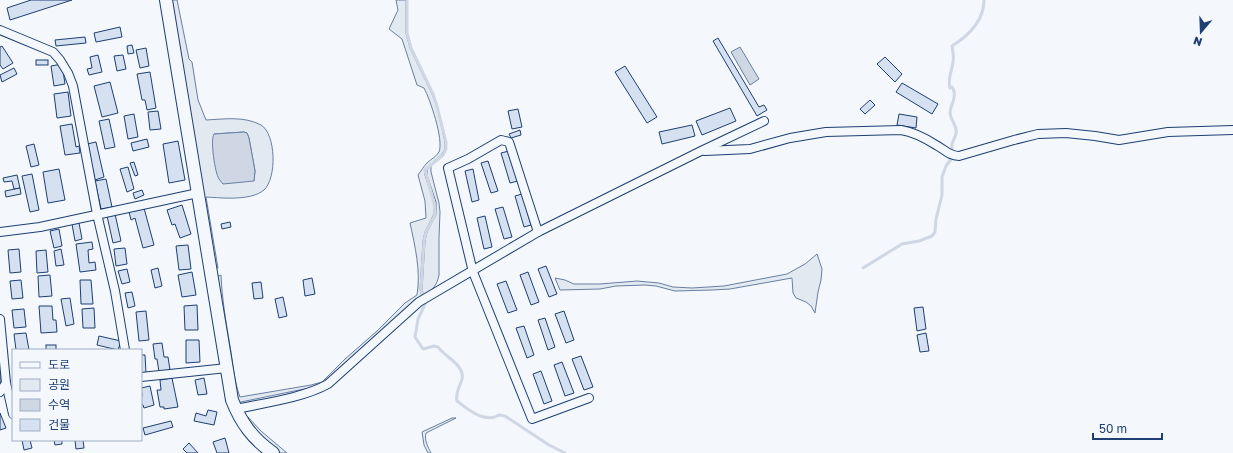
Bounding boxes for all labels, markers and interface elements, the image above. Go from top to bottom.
north arrow [1181,12,1221,52]
text: N [1192,34,1204,49]
legend [12,349,142,441]
text: 도로 [48,357,70,372]
text: 공원 [48,377,70,392]
text: 수역 [48,397,70,412]
scale bar [1093,415,1162,441]
text: 건물 [48,417,70,432]
text: 50 m [1099,421,1127,436]

